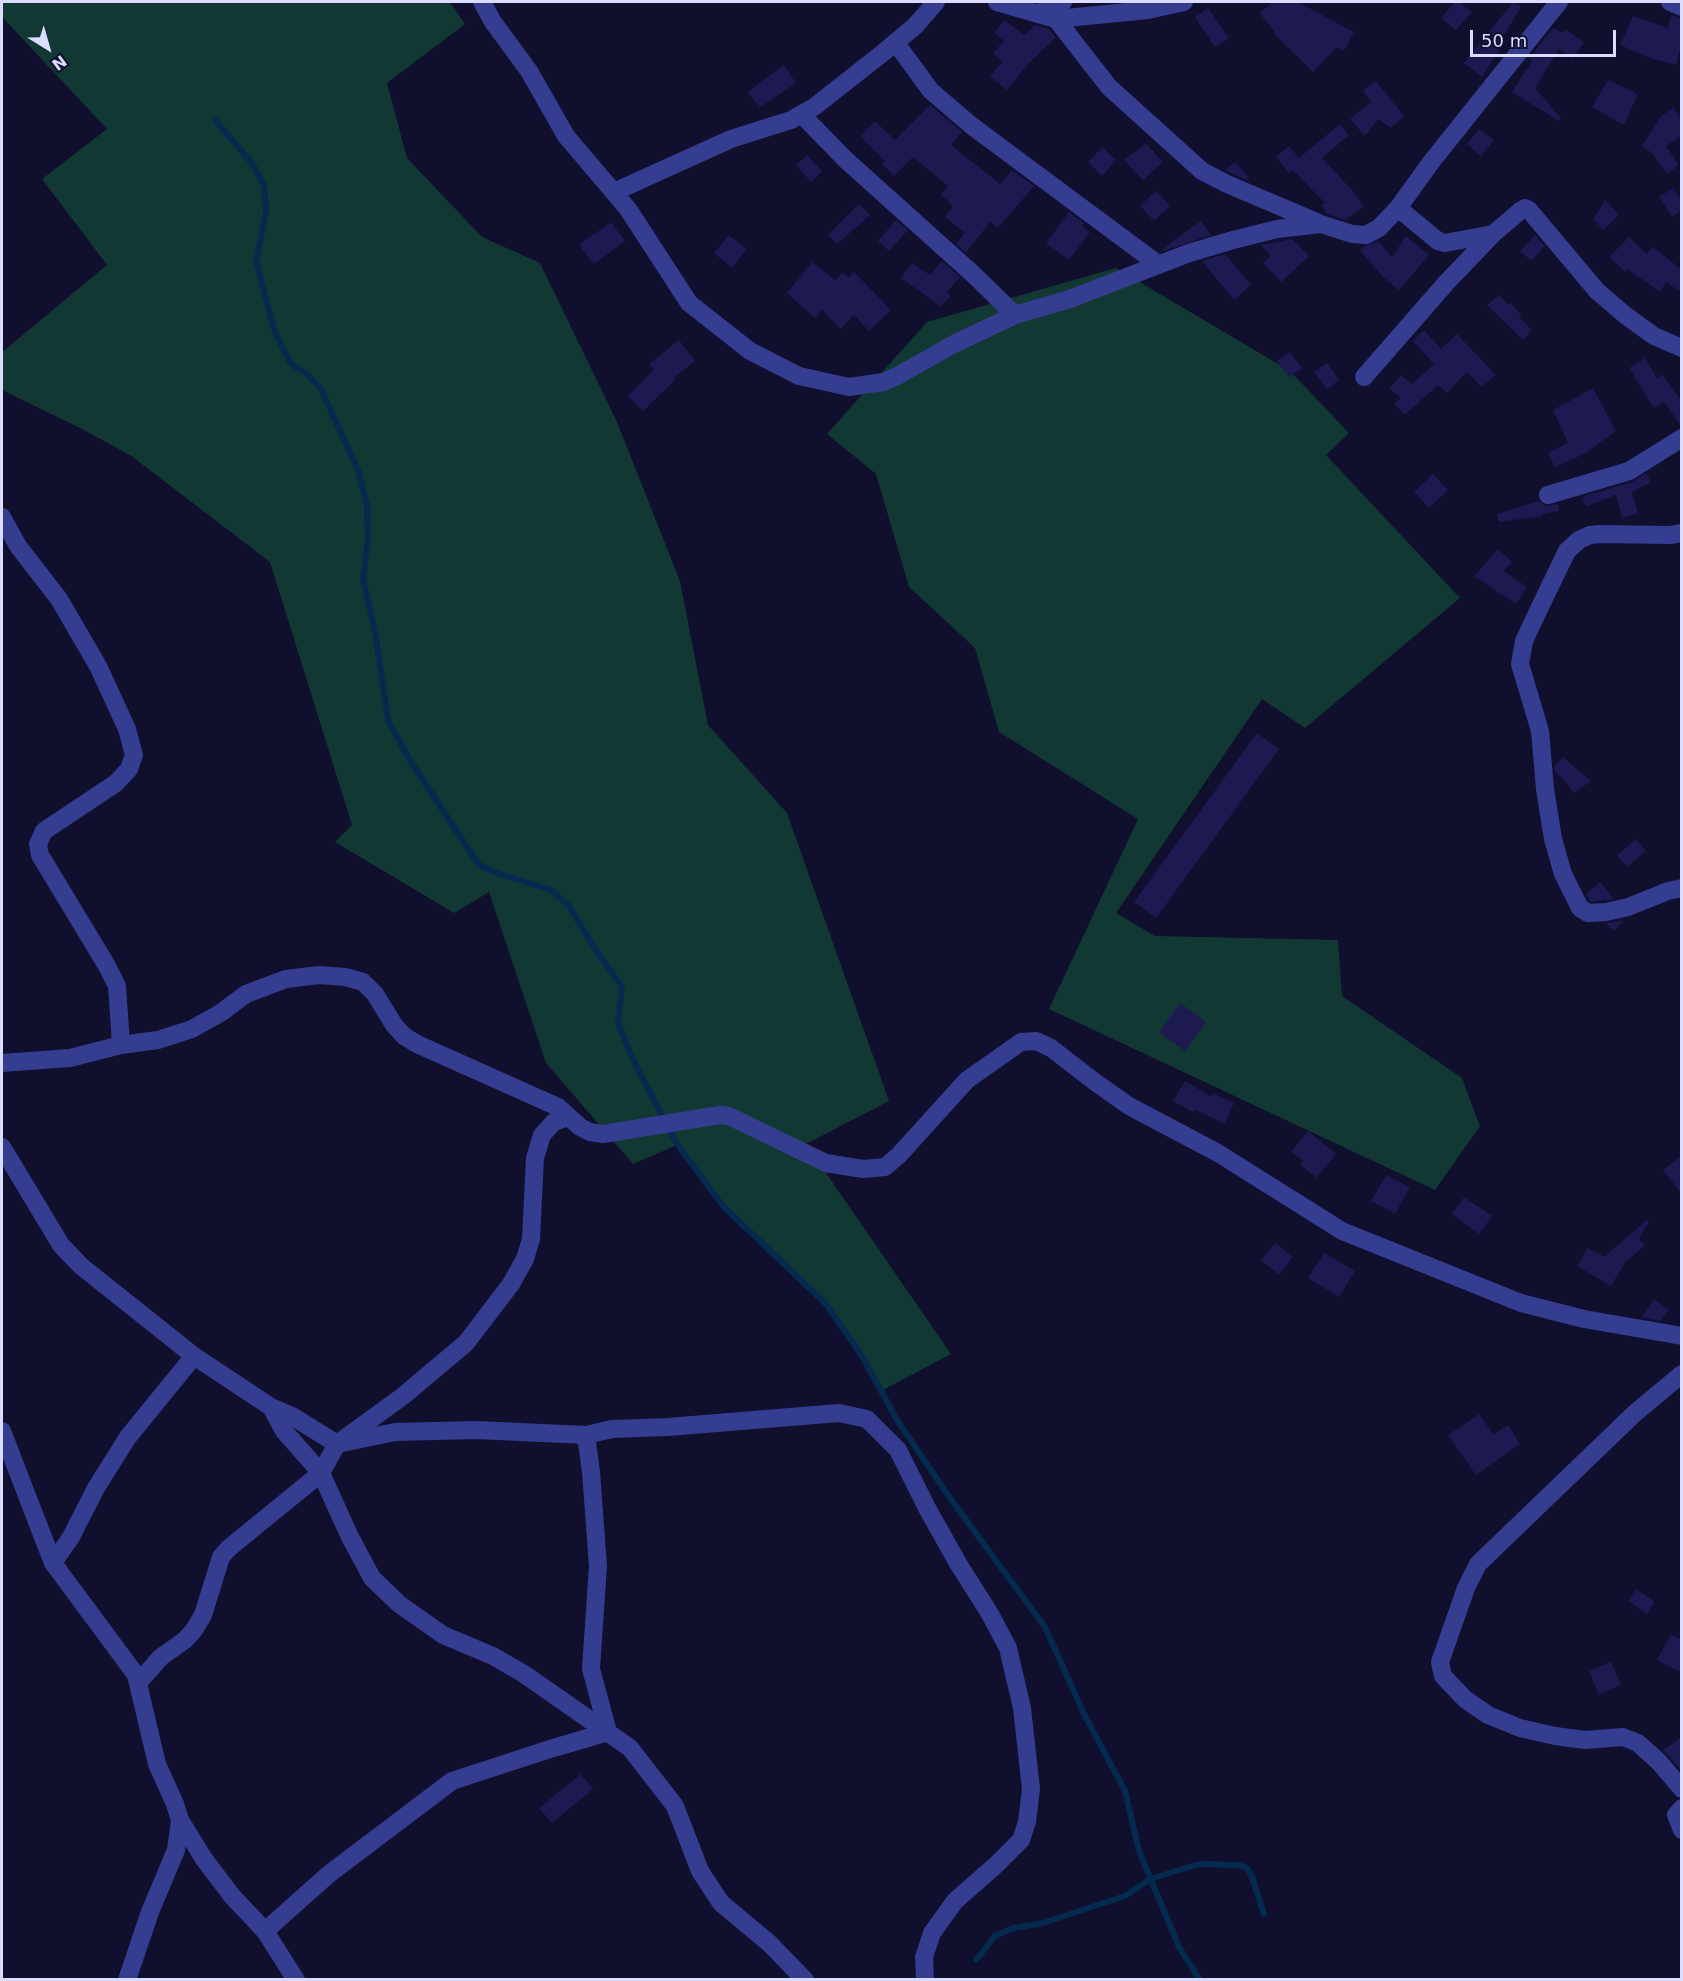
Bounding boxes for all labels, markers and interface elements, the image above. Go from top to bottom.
north arrow [18,18,78,78]
scale bar [1473,18,1618,56]
text: 50 m [1481,30,1527,51]
text: N [48,51,70,74]

